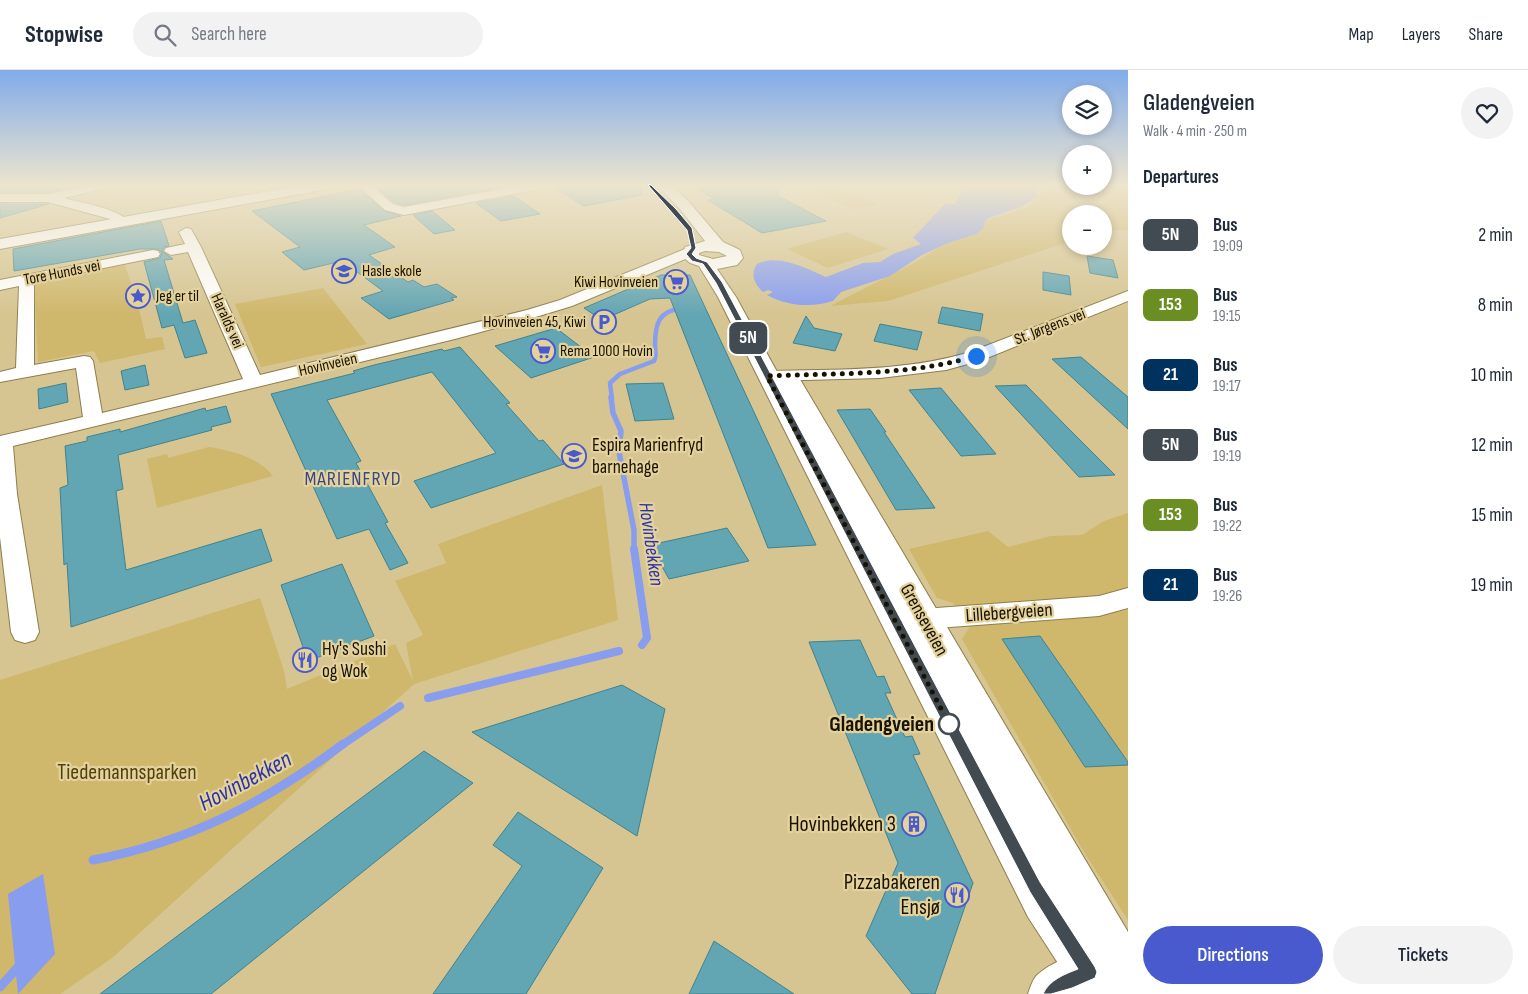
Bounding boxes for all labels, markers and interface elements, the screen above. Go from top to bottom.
search box [133,12,483,57]
text: Stopwise [25,20,103,49]
icon: search [151,21,179,49]
text: Search here [191,23,267,46]
text: Map [1349,24,1374,45]
text: Layers [1402,24,1441,45]
text: Share [1469,24,1503,45]
map controls [1062,85,1112,255]
button: layers [1062,85,1112,135]
button: heart [1461,87,1513,139]
text: Gladengveien [1143,88,1255,117]
text: Walk · 4 min · 250 m [1143,122,1247,141]
button: + [1062,145,1112,195]
text: Departures [1143,166,1219,189]
button: − [1062,205,1112,255]
text: Bus [1213,214,1238,237]
text: 5N [1162,224,1179,245]
text: 2 min [1478,224,1513,247]
text: 19:09 [1213,237,1243,256]
street label: Tore Hunds vei [22,256,102,290]
school or university icon: Hasle skole [331,258,357,284]
place label: Hasle skole [362,262,422,281]
supermarket icon: Kiwi Hovinveien [663,269,689,295]
place label: Kiwi Hovinveien [574,273,658,292]
place icon: Jeg er til [125,283,151,309]
text: Bus [1213,284,1238,307]
place label: Jeg er til [155,287,199,306]
street label: Haralds vei [206,291,248,351]
text: 153 [1159,294,1182,315]
text: 8 min [1478,294,1513,317]
street label: St. Jørgens vei [1012,305,1088,349]
text: 19:15 [1213,307,1241,326]
parking icon: Hovinveien 45, Kiwi [591,309,617,335]
place label: Hovinveien 45, Kiwi [483,313,586,332]
line badge: 5N [726,322,770,354]
text: 5N [739,327,757,348]
supermarket icon: Rema 1000 Hovin [530,338,556,364]
place label: Rema 1000 Hovin [560,342,653,361]
your location [964,344,989,369]
street label: Hovinveien [297,349,359,381]
text: Bus [1213,354,1238,377]
text: 21 [1163,364,1178,385]
text: 10 min [1471,364,1513,387]
text: 19:17 [1213,377,1241,396]
text: Bus [1213,424,1238,447]
place label: Espira Marienfryd barnehage [592,434,703,479]
text: 5N [1162,434,1179,455]
text: 12 min [1471,434,1513,457]
school or university icon: Espira Marienfryd barnehage [561,443,587,469]
text: 19:19 [1213,447,1241,466]
district label: MARIENFRYD [304,467,402,491]
text: Bus [1213,494,1238,517]
water label: Hovinbekken [633,501,669,587]
text: 153 [1159,504,1182,525]
text: 15 min [1472,504,1513,527]
text: 19:22 [1213,517,1242,536]
text: Bus [1213,564,1238,587]
text: 21 [1163,574,1178,595]
text: 19 min [1471,574,1513,597]
street label: Grenseveien [895,580,953,660]
text: 19:26 [1213,587,1242,606]
street label: Lillebergveien [965,598,1053,628]
place label: Hy's Sushi og Wok [322,638,386,683]
restaurant icon: Hy's Sushi og Wok [292,647,318,673]
place label: Gladengveien [829,711,934,738]
marker: Gladengveien [938,713,960,735]
water label: Hovinbekken [194,744,296,818]
park label: Tiedemannsparken [57,759,197,786]
place label: Hovinbekken 3 [788,811,896,838]
building icon: Hovinbekken 3 [901,811,927,837]
place label: Pizzabakeren Ensjø [844,869,940,921]
restaurant icon: Pizzabakeren Ensjø [944,882,970,908]
button: Directions [1143,926,1323,984]
button: Tickets [1333,926,1513,984]

